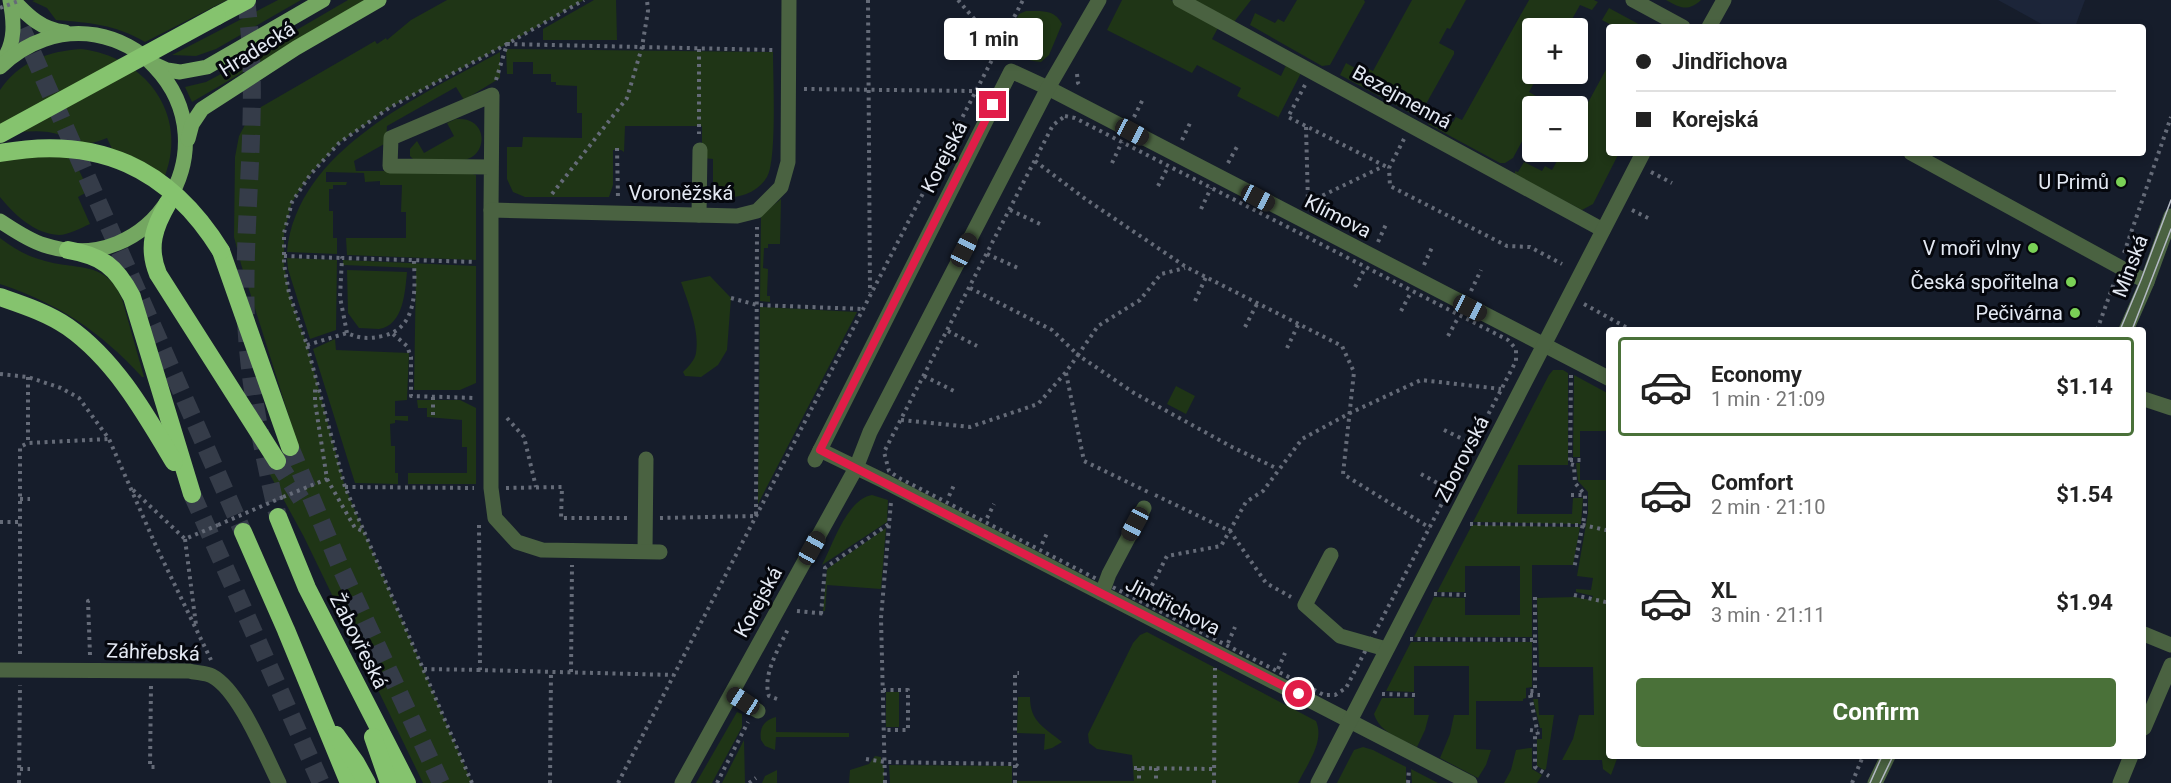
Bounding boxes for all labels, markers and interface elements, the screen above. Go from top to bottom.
street label: Hradecká [215,16,299,82]
callout: 1 min [944,18,1042,60]
map controls [1522,18,1588,162]
button: + [1522,18,1588,84]
text: 1 min [968,27,1019,51]
text: Jindřichova [1672,49,1788,74]
street label: Bezejmenná [1348,60,1456,134]
route end [979,91,1006,118]
button: − [1522,96,1588,162]
text: Korejská [1672,107,1758,132]
car [1112,116,1152,148]
street label: Korejská [916,117,972,197]
place label: U Primů [2038,170,2109,194]
marker: U Primů [2114,175,2128,189]
street label: Voroněžská [629,181,733,205]
car [1238,182,1278,214]
street label: Klímova [1301,189,1375,243]
car [948,230,980,270]
street label: Minská [2107,231,2153,301]
place label: V moři vlny [1923,236,2022,260]
marker: V moři vlny [2026,241,2040,255]
place label: Česká spořitelna [1911,270,2059,294]
marker: Česká spořitelna [2064,275,2078,289]
car [1450,292,1490,324]
place label: Pečivárna [1975,301,2063,325]
marker: Pečivárna [2068,306,2082,320]
icon: car [1639,360,1693,414]
text: Economy [1711,362,1802,387]
text: $1.14 [2056,374,2113,399]
text: 1 min · 21:09 [1711,387,1826,411]
street label: Zborovská [1430,412,1494,506]
icon: car [1639,468,1693,522]
text: Comfort [1711,470,1793,495]
text: $1.54 [2056,482,2113,507]
text: 2 min · 21:10 [1711,495,1826,519]
car [1119,504,1151,544]
car [795,528,829,568]
street label: Korejská [729,563,787,641]
street label: Jindřichova [1122,572,1224,640]
icon: car [1639,576,1693,630]
text: XL [1711,578,1737,603]
street label: Žabovřeská [325,589,393,693]
text: $1.94 [2056,590,2113,615]
text: 3 min · 21:11 [1711,603,1826,627]
street label: Záhřebská [106,638,200,666]
button: Confirm [1636,678,2116,747]
route start [1285,680,1312,707]
car [723,684,763,718]

